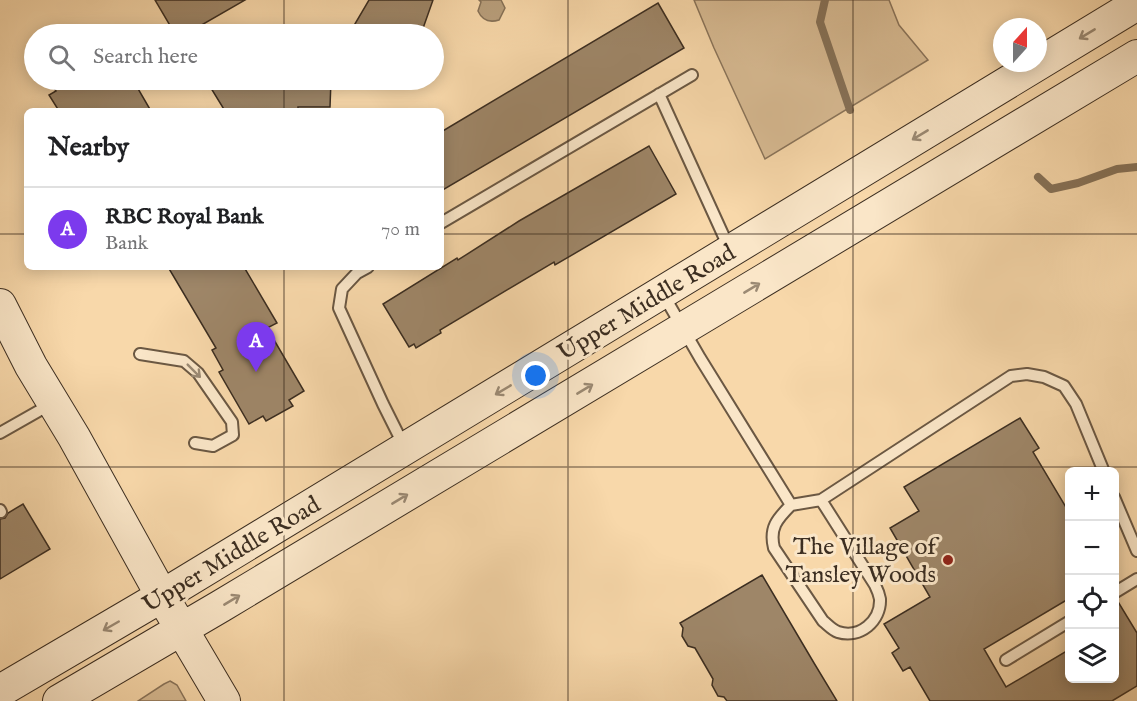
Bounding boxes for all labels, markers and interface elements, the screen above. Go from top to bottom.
north arrow [993,18,1047,72]
search box [24,24,444,90]
one-way arrow [1079,28,1096,40]
icon: search [45,41,78,74]
text: Search here [93,43,198,71]
one-way arrow [912,129,929,141]
text: Nearby [48,131,129,164]
text: RBC Royal Bank [105,203,264,231]
text: A [61,217,74,242]
text: 70 m [381,217,420,242]
text: Bank [105,231,148,256]
street label: Upper Middle Road [552,238,742,369]
one-way arrow [743,282,760,294]
pin: A [236,322,276,372]
your location [521,361,550,390]
one-way arrow [187,363,202,378]
one-way arrow [576,382,593,394]
one-way arrow [494,383,511,396]
map controls [1065,467,1119,683]
button: + [1065,467,1119,521]
street label: Upper Middle Road [137,490,327,621]
one-way arrow [391,493,408,505]
button: − [1065,521,1119,575]
place label: The Village of Tansley Woods [785,532,940,591]
marker: The Village of Tansley Woods [941,553,955,567]
button: locate [1065,575,1119,629]
one-way arrow [223,593,240,605]
one-way arrow [103,620,120,632]
button: layers [1065,629,1119,683]

